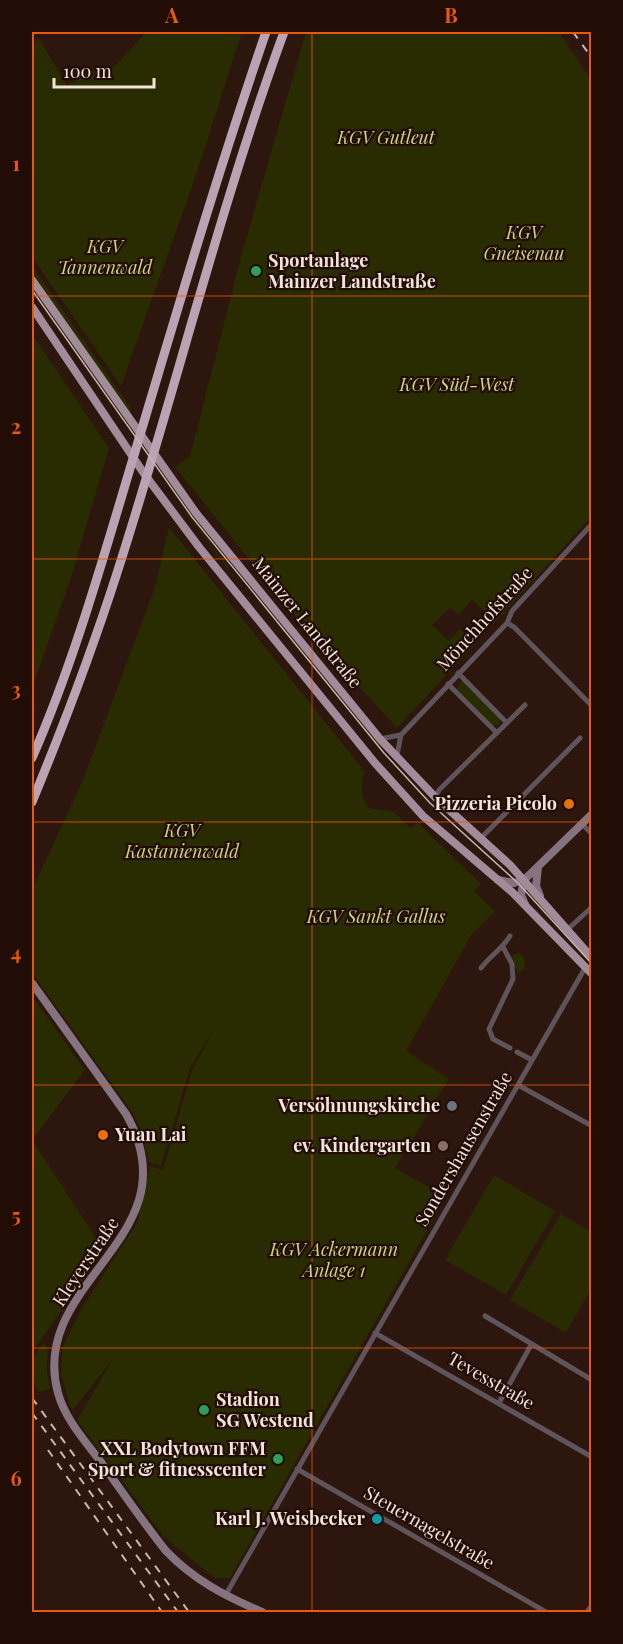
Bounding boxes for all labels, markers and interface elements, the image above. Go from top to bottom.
text: A [164,1,179,28]
text: B [444,1,458,28]
scale bar [54,51,154,89]
text: 100 m [63,59,112,83]
park label: KGV Gutleut [336,125,436,149]
text: 1 [12,149,20,176]
park label: KGV Gneisenau [484,220,564,265]
park label: KGV Tannenwald [58,234,154,279]
place label: Sportanlage Mainzer Landstraße [268,248,436,293]
marker: Sportanlage Mainzer Landstraße [249,264,263,278]
park label: KGV Süd-West [399,372,515,396]
text: 2 [11,412,21,439]
street label: Mainzer Landstraße [247,552,368,693]
street label: Mönchhofstraße [431,561,538,676]
text: 3 [11,675,21,702]
place label: Pizzeria Picolo [435,791,557,815]
marker: Pizzeria Picolo [562,797,576,811]
park label: KGV Kastanienwald [124,818,240,863]
park label: KGV Sankt Gallus [306,904,445,928]
text: 4 [11,938,21,965]
street label: Sondershausenstraße [409,1067,517,1230]
place label: Versöhnungskirche [277,1093,440,1117]
marker: Versöhnungskirche [445,1099,459,1113]
place label: Yuan Lai [114,1122,187,1146]
marker: Yuan Lai [96,1128,110,1142]
place label: ev. Kindergarten [293,1133,431,1157]
marker: ev. Kindergarten [436,1139,450,1153]
text: 5 [11,1201,21,1228]
street label: Kleyerstraße [46,1212,124,1311]
park label: KGV Ackermann Anlage 1 [269,1237,398,1282]
street label: Tevesstraße [444,1346,539,1415]
place label: Stadion SG Westend [216,1387,314,1432]
marker: Stadion SG Westend [197,1403,211,1417]
place label: XXL Bodytown FFM Sport & fitnesscenter [88,1436,267,1481]
marker: XXL Bodytown FFM Sport & fitnesscenter [271,1452,285,1466]
text: 6 [10,1464,22,1491]
street label: Steuernagelstraße [360,1480,499,1574]
place label: Karl J. Weisbecker [215,1506,366,1530]
marker: Karl J. Weisbecker [370,1512,384,1526]

